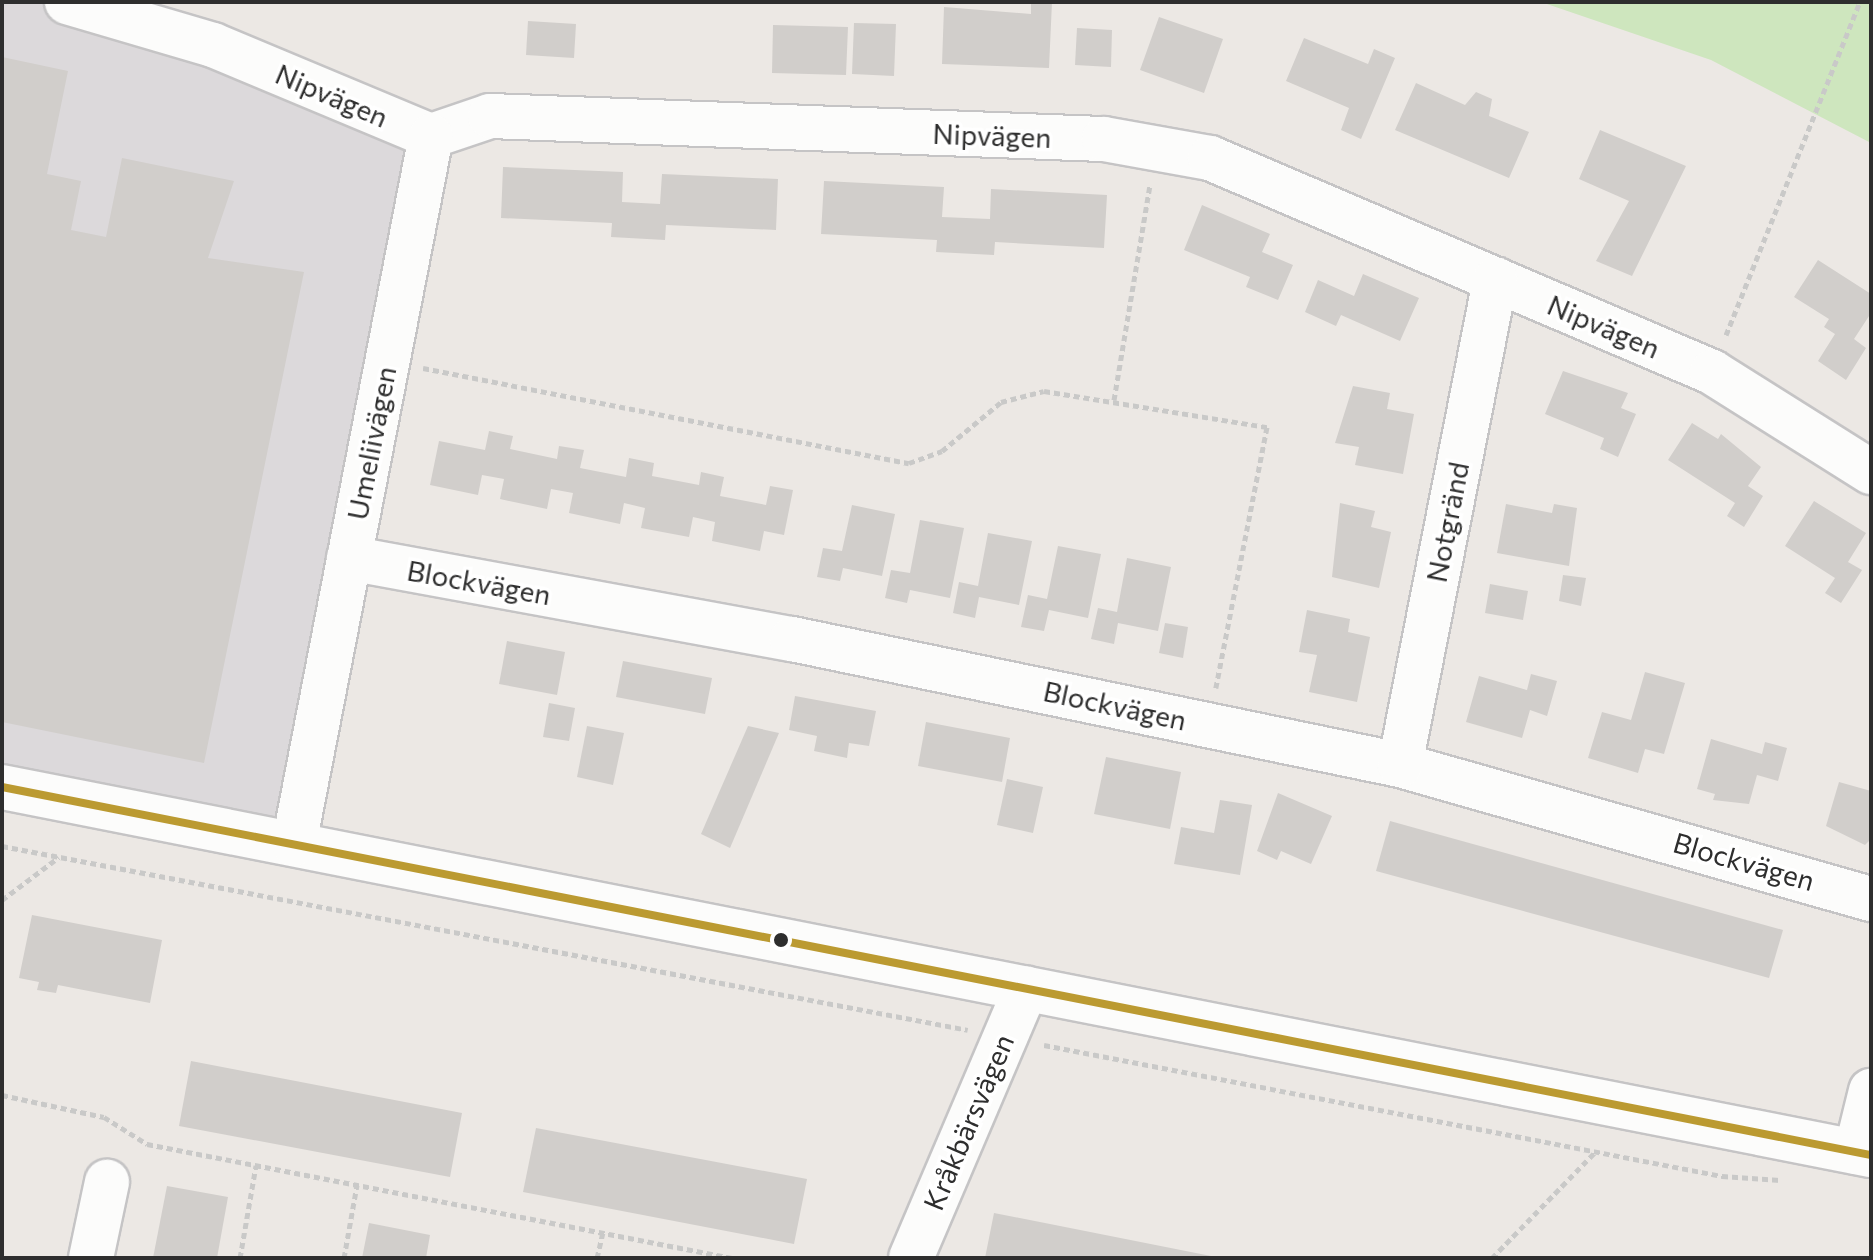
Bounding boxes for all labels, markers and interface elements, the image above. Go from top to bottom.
street label: Nipvägen [271,56,393,134]
street label: Nipvägen [932,116,1052,154]
street label: Nipvägen [1543,287,1665,365]
street label: Umeliivägen [340,363,402,523]
street label: Notgränd [1419,459,1475,585]
street label: Blockvägen [405,553,553,611]
street label: Blockvägen [1040,673,1190,737]
street label: Blockvägen [1670,825,1818,897]
unlabelled marker [773,932,789,948]
street label: Kråkbärsvägen [916,1029,1020,1215]

